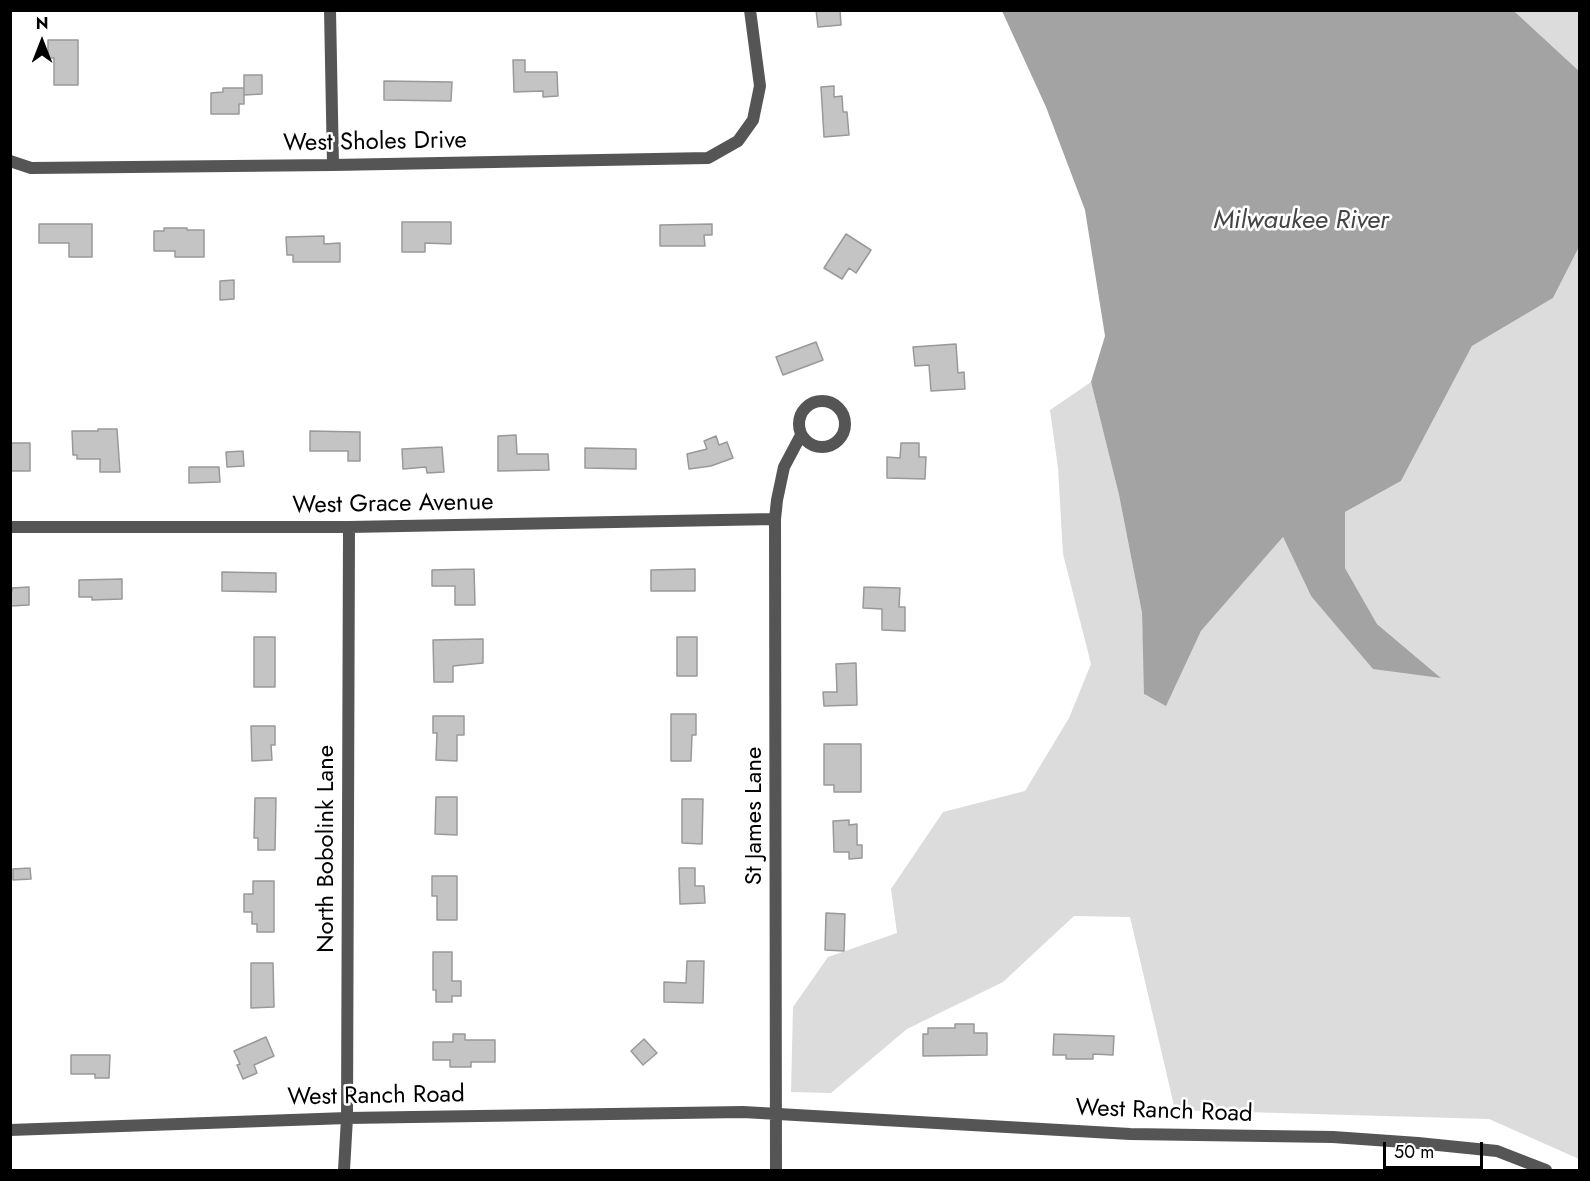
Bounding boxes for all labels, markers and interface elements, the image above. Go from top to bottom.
north arrow [12,12,72,72]
text: N [36,12,48,35]
street label: West Sholes Drive [283,127,467,159]
water label: Milwaukee River [1213,206,1389,238]
street label: West Grace Avenue [292,489,494,521]
street label: North Bobolink Lane [313,745,341,953]
street label: St James Lane [741,747,769,885]
street label: West Ranch Road [287,1081,465,1113]
street label: West Ranch Road [1075,1095,1253,1129]
scale bar [1386,1130,1486,1168]
text: 50 m [1394,1139,1434,1165]

